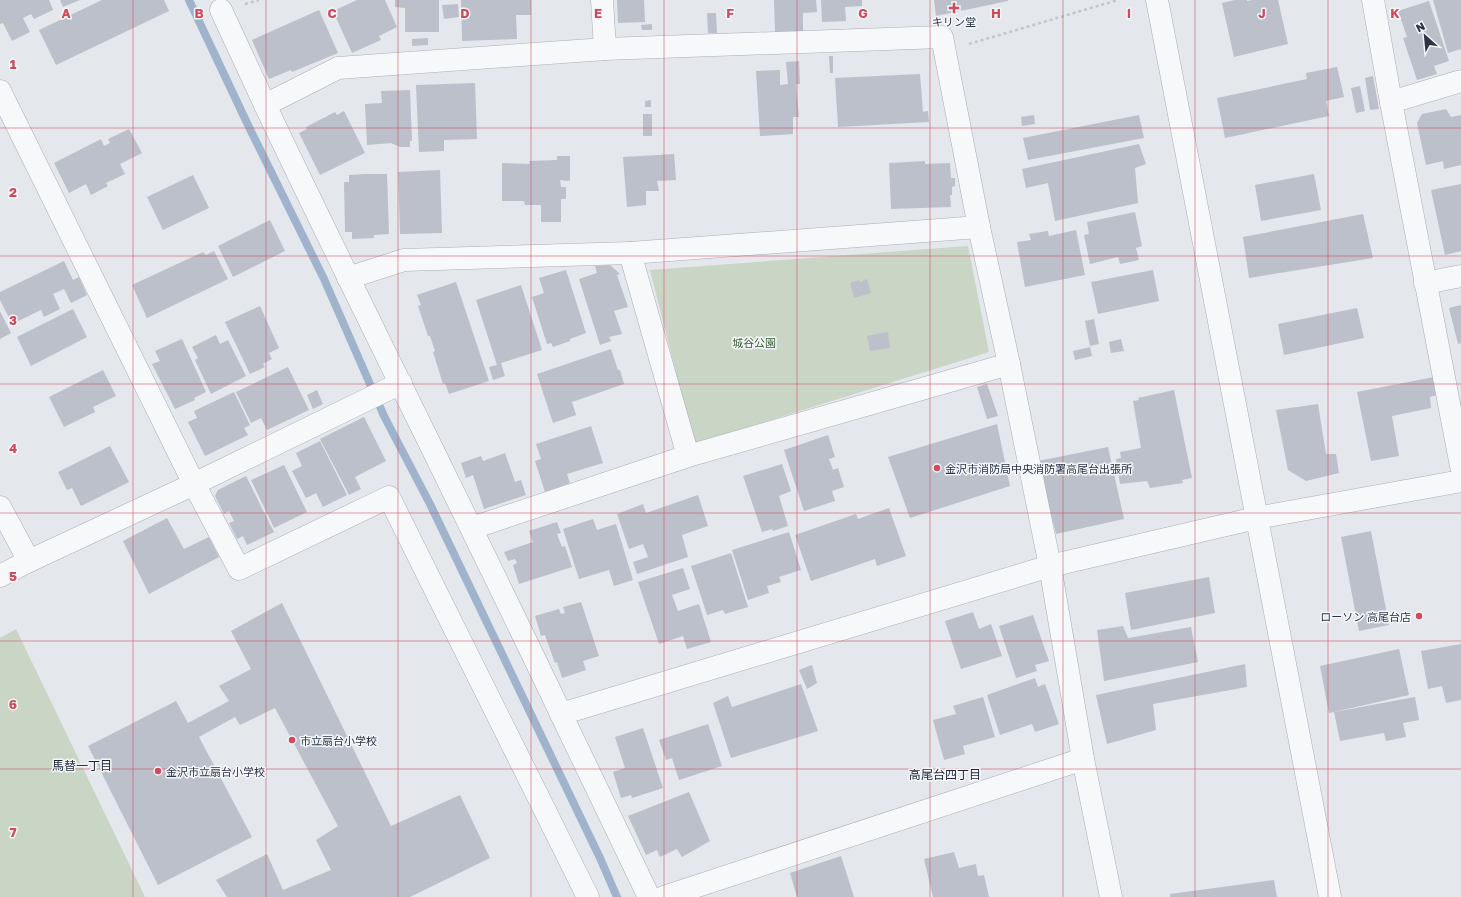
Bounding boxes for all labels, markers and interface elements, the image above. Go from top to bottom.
marker: キリン堂 [949,3,959,13]
text: A [61,5,71,21]
text: B [194,5,204,21]
text: C [327,5,337,21]
text: D [460,5,470,21]
text: E [594,5,602,21]
text: F [726,5,734,21]
text: G [858,5,868,21]
text: H [991,5,1001,21]
text: I [1127,5,1131,21]
text: J [1258,5,1266,21]
text: K [1390,5,1400,21]
place label: キリン堂 [932,15,976,28]
north arrow [1405,16,1445,56]
text: N [1414,19,1427,34]
text: 1 [10,56,17,72]
text: 2 [9,184,17,200]
text: 3 [9,312,17,328]
park label: 城谷公園 [732,336,776,349]
text: 4 [9,440,17,456]
place label: 金沢市消防局中央消防署高尾台出張所 [945,462,1133,475]
marker: 金沢市消防局中央消防署高尾台出張所 [932,463,942,473]
text: 5 [9,568,17,584]
place label: ローソン 高尾台店 [1320,610,1411,623]
marker: ローソン 高尾台店 [1414,611,1424,621]
text: 6 [9,696,17,712]
place label: 市立扇台小学校 [300,734,377,747]
marker: 市立扇台小学校 [287,735,297,745]
district label: 馬替一丁目 [52,758,112,773]
place label: 金沢市立扇台小学校 [166,765,265,778]
marker: 金沢市立扇台小学校 [153,766,163,776]
district label: 高尾台四丁目 [909,767,981,782]
text: 7 [9,824,17,840]

